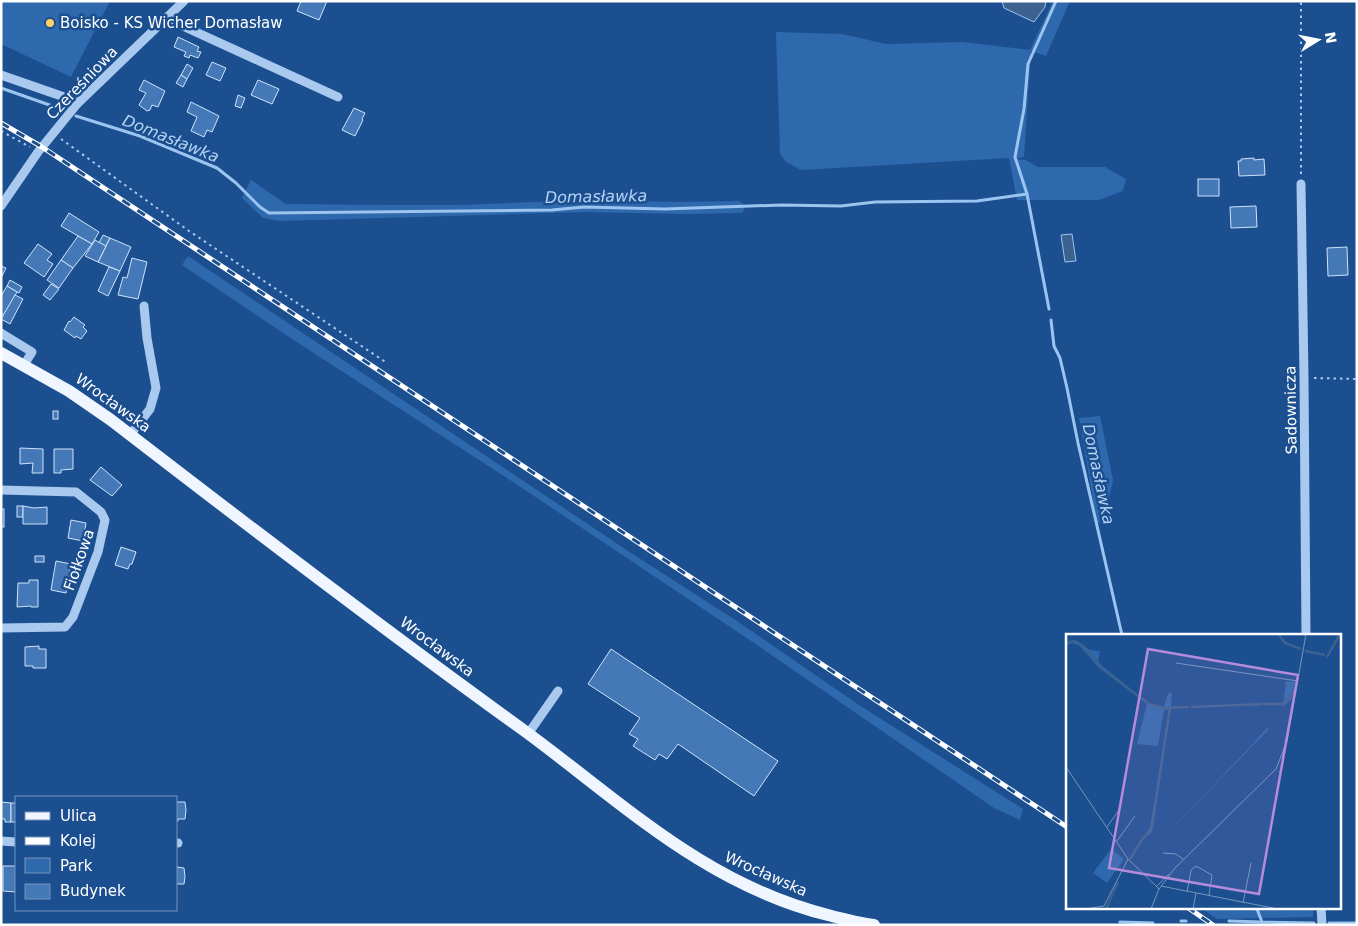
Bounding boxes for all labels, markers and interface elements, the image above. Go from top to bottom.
place label: Boisko - KS Wicher Domasław [60,14,283,32]
north arrow [1293,15,1343,65]
marker: Boisko - KS Wicher Domasław [44,17,56,29]
text: N [1322,31,1340,45]
street label: Czereśniowa [43,43,121,123]
water label: Domasławka [120,110,222,166]
water label: Domasławka [545,186,647,207]
street label: Sadownicza [1281,366,1301,454]
street label: Wrocławska [72,370,154,436]
water label: Domasławka [1079,422,1118,526]
street label: Fiołkowa [60,527,98,593]
street label: Wrocławska [396,613,478,681]
inset map [1066,634,1340,908]
legend [15,796,178,911]
text: Ulica [60,807,97,825]
text: Kolej [60,832,96,850]
street label: Wrocławska [722,848,810,900]
text: Park [60,857,93,875]
text: Budynek [60,882,126,900]

